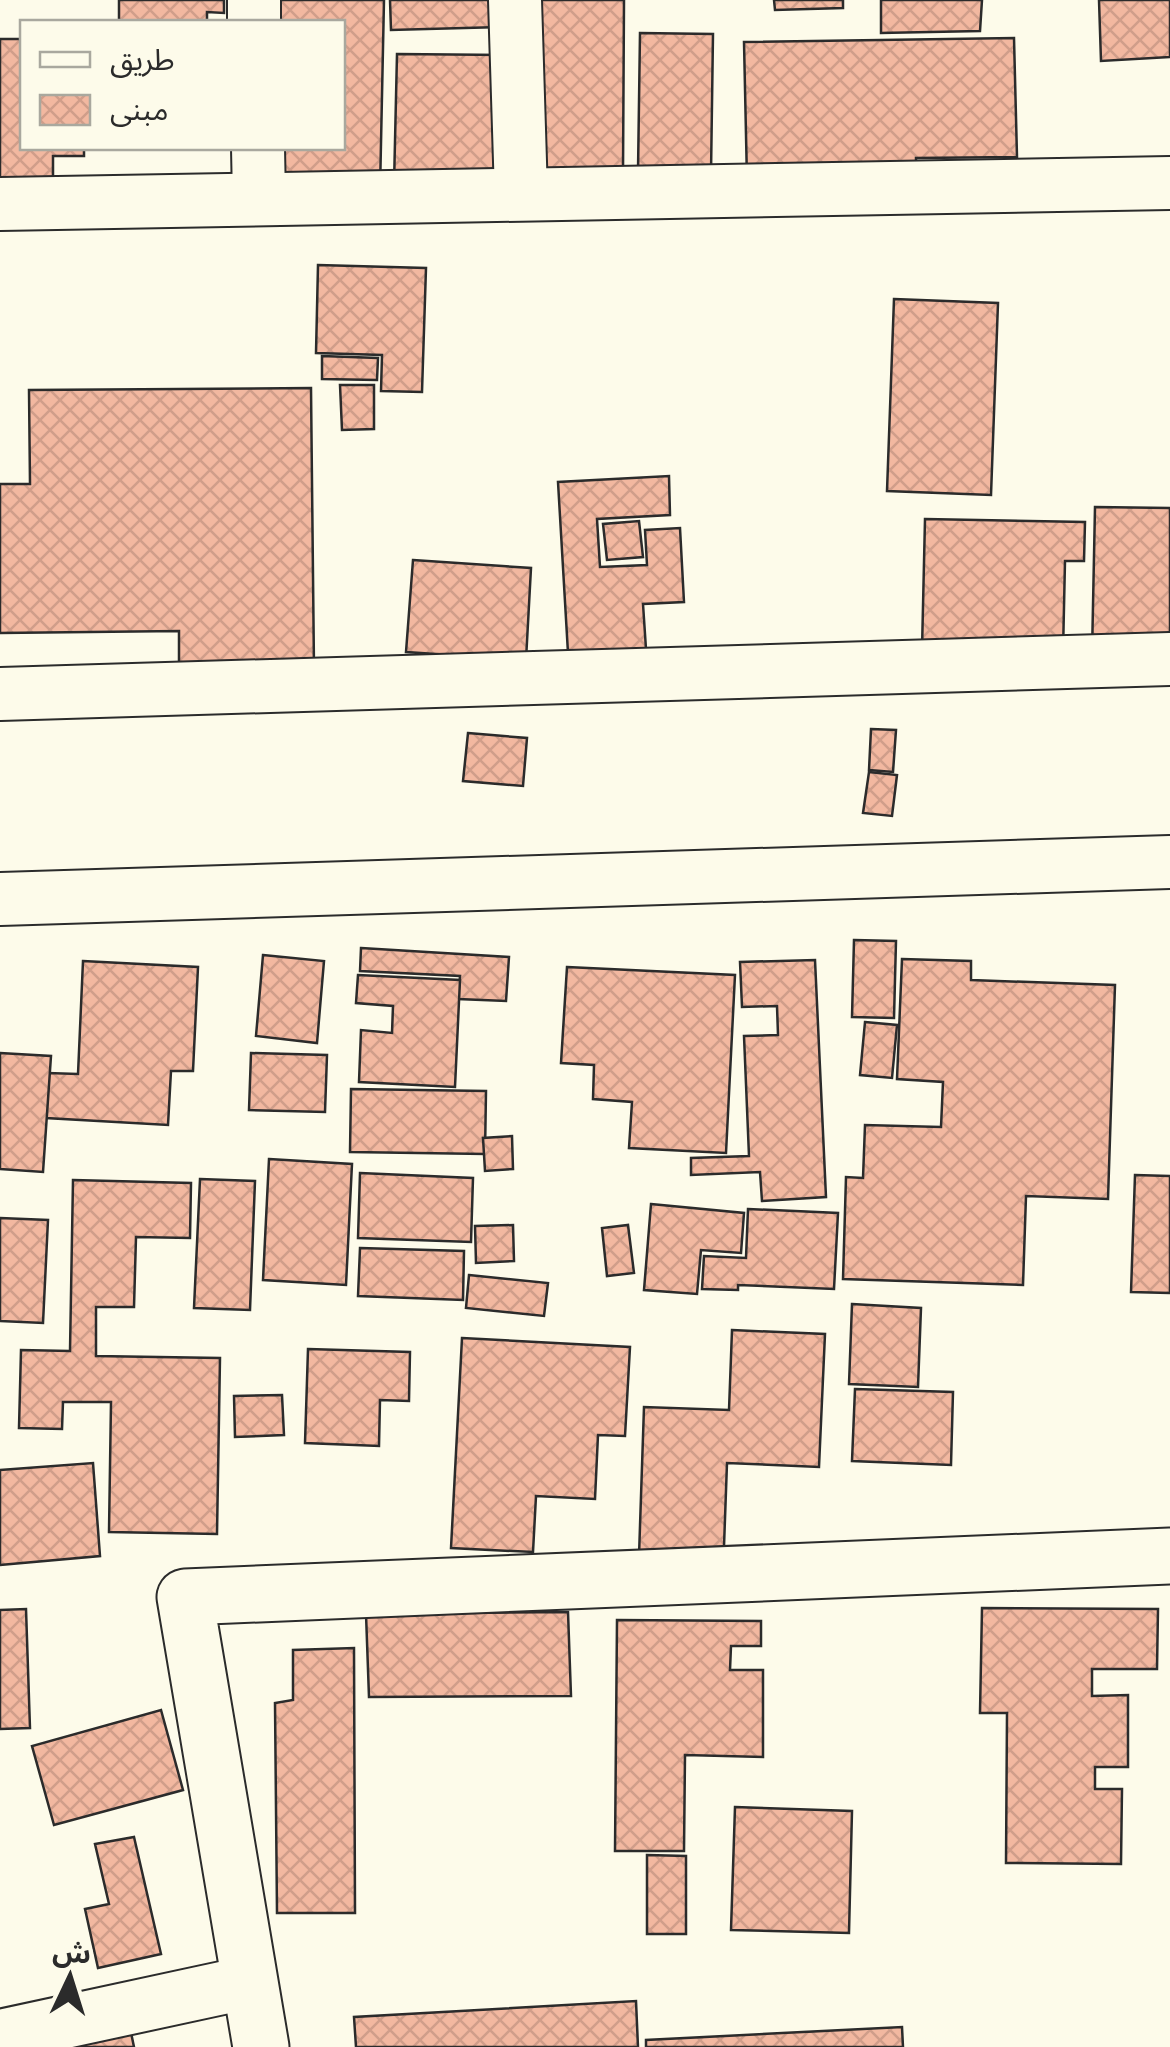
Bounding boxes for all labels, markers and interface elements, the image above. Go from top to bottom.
legend [20,20,345,150]
text: طريق [110,44,175,81]
text: مبنى [110,94,168,131]
north arrow [20,1927,120,2027]
text: ش [51,1936,92,1974]

